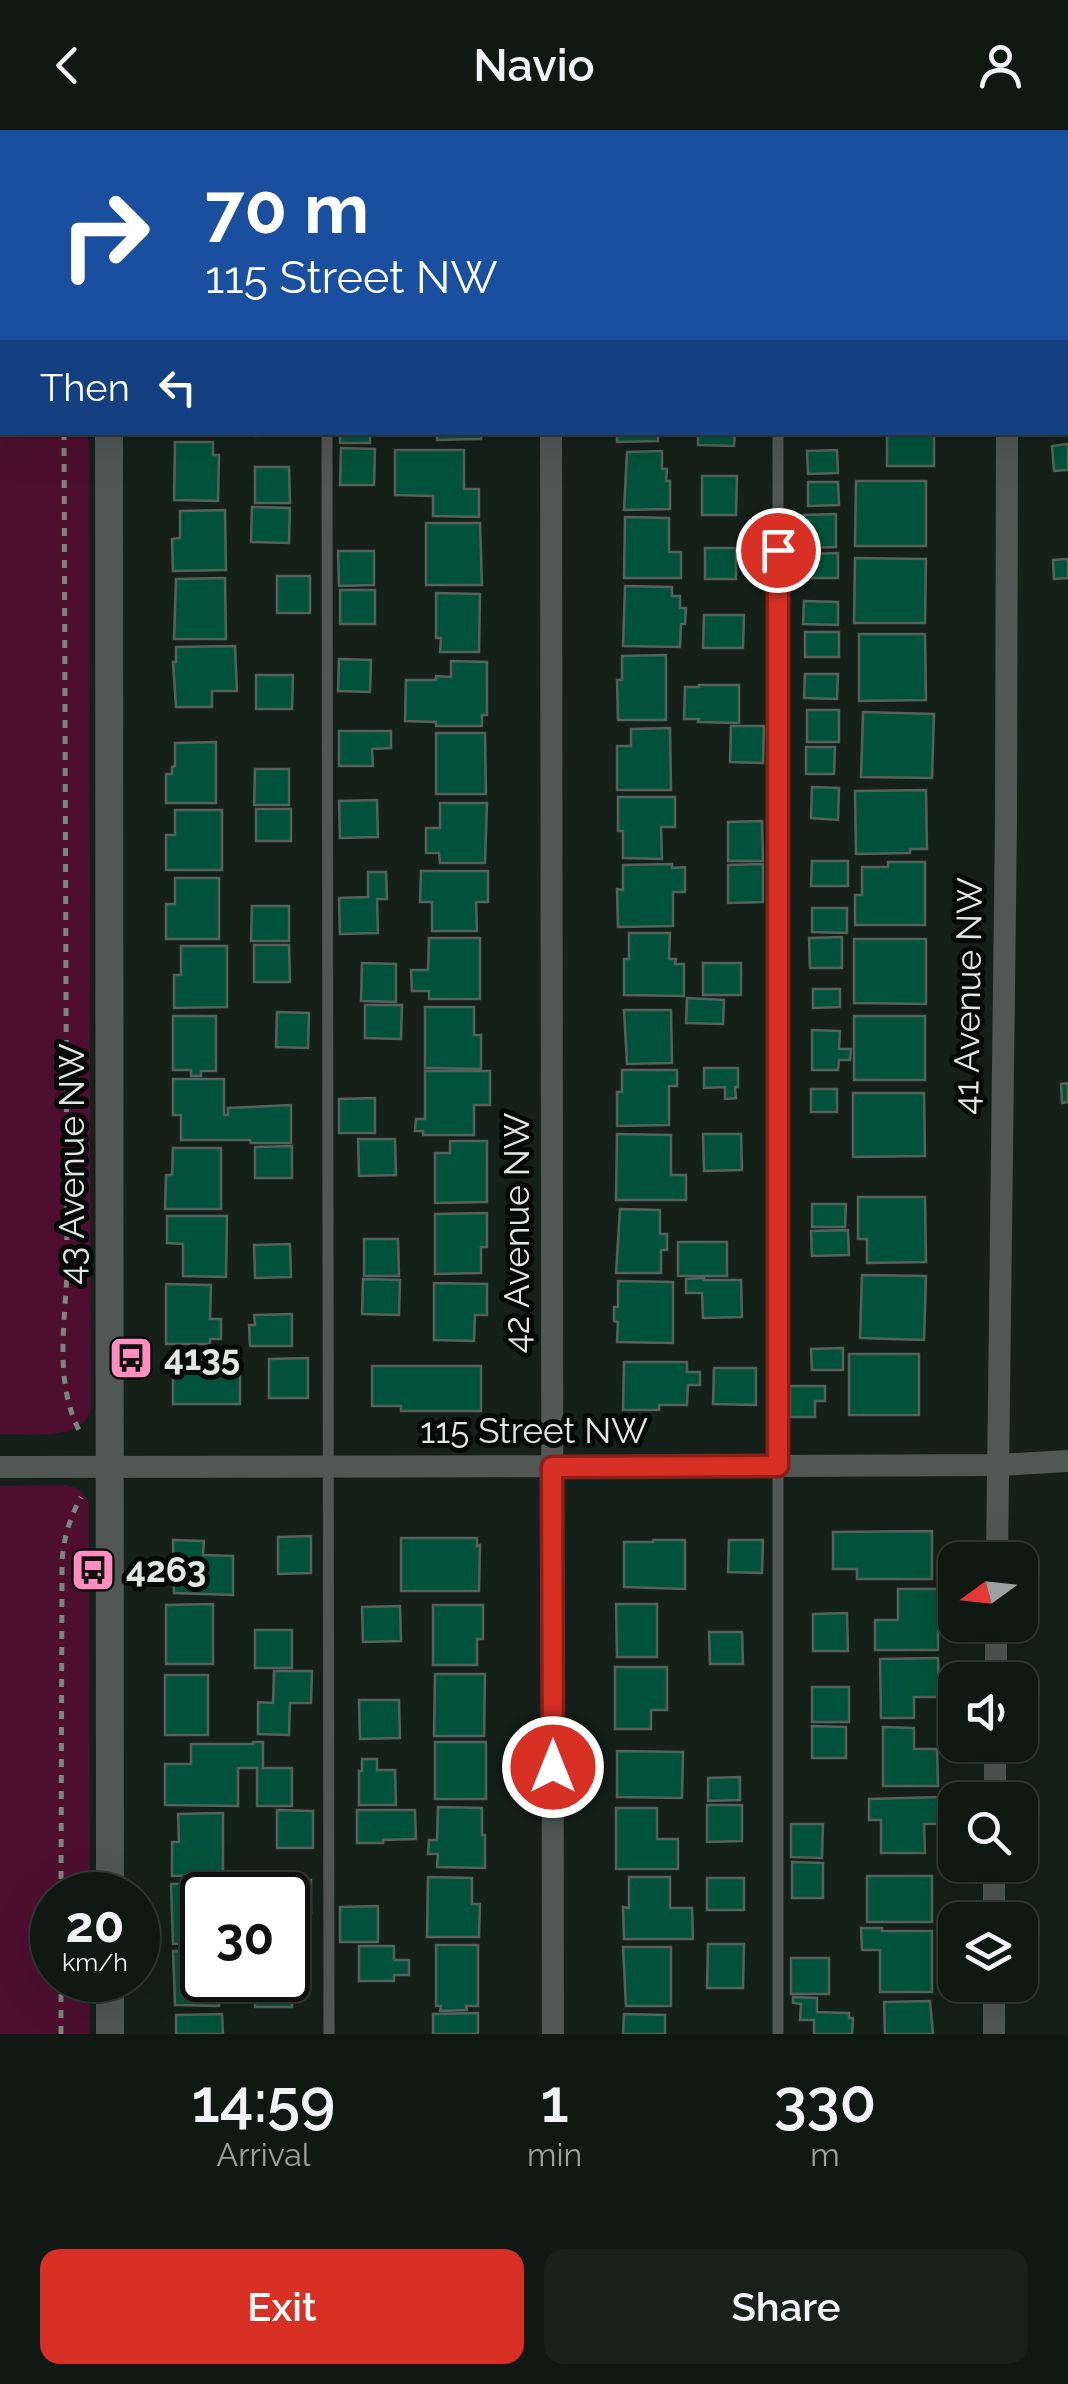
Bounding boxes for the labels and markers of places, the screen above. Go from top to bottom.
pin [736,508,821,593]
bus stop icon: 4135 [108,1335,154,1381]
place label: 4135 [164,1337,240,1378]
bus stop icon: 4263 [70,1547,116,1593]
place label: 4263 [126,1549,206,1590]

